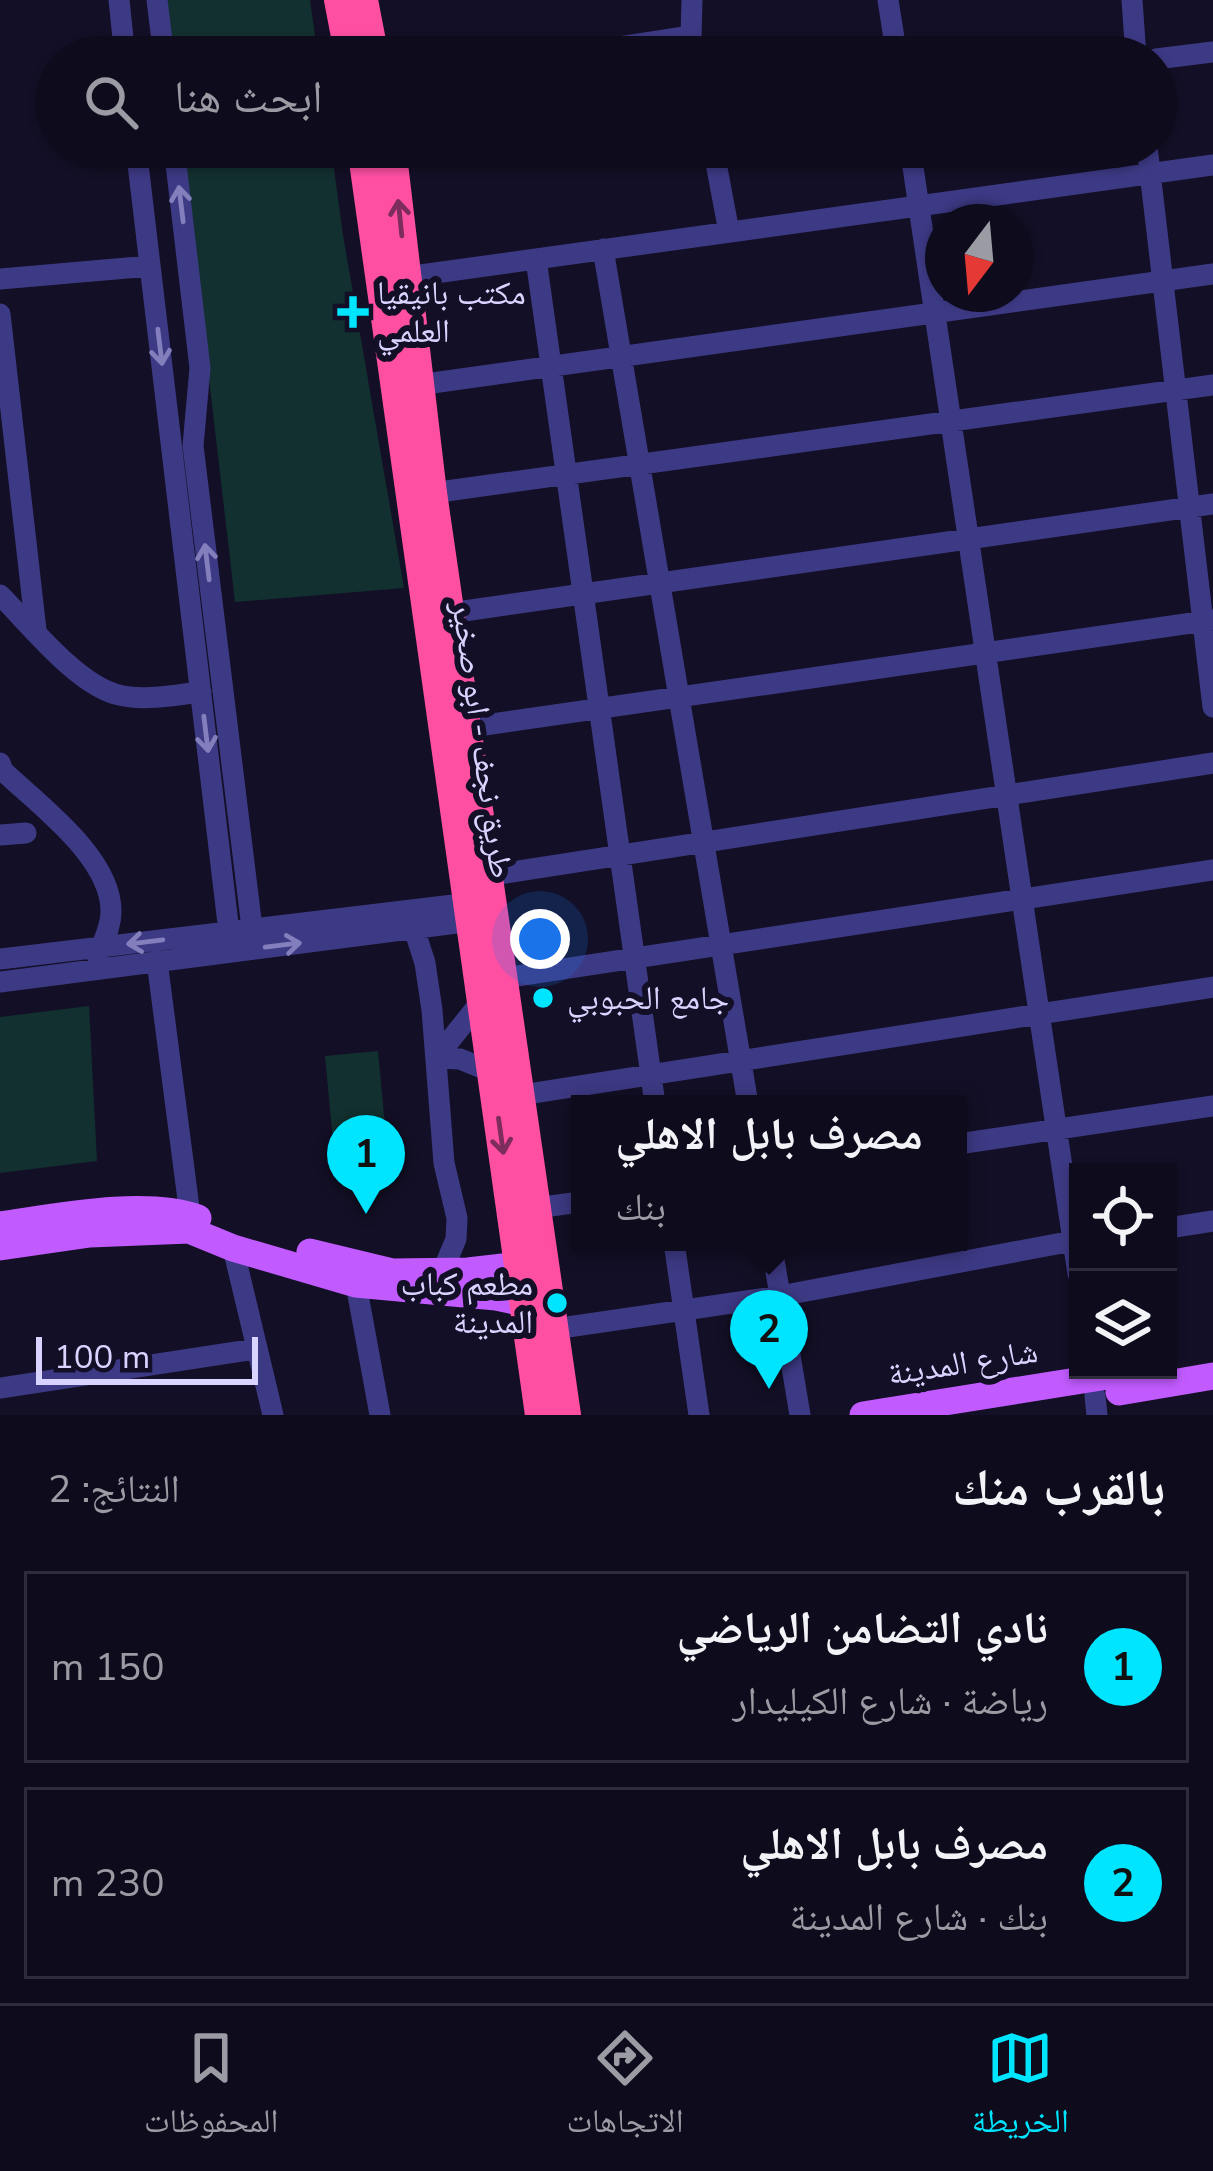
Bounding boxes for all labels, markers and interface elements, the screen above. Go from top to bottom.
search box [36,36,1177,168]
text: ابحث هنا [174,67,323,128]
icon: search [78,69,144,135]
one-way arrow [169,185,192,224]
one-way arrow [388,199,411,238]
north arrow [925,204,1033,312]
place label: مكتب بانيقيا العلمي [377,271,526,356]
marker: مكتب بانيقيا العلمي [340,299,366,325]
one-way arrow [149,326,171,365]
one-way arrow [196,543,218,582]
street label: طريق نجف - ابو صخير [440,598,524,881]
one-way arrow [195,714,217,753]
your location [510,909,570,969]
one-way arrow [126,932,165,954]
one-way arrow [262,933,301,955]
place label: جامع الحبوبي [567,976,729,1023]
marker: جامع الحبوبي [530,985,556,1011]
popup [571,1095,967,1251]
text: مصرف بابل الاهلي [615,1104,923,1165]
pin: 1 [327,1115,405,1214]
one-way arrow [490,1116,513,1155]
map controls [1069,1163,1177,1379]
button: locate [1069,1163,1177,1271]
text: بنك [615,1181,666,1234]
place label: مطعم كباب المدينة [400,1262,533,1345]
button: layers [1069,1271,1177,1379]
marker: مطعم كباب المدينة [544,1290,570,1316]
pin: 2 [730,1290,808,1389]
street label: شارع المدينة [885,1329,1041,1397]
scale bar [36,1331,258,1384]
text: 100 m [54,1335,150,1380]
text: بالقرب منك [952,1453,1165,1523]
text: النتائج: 2 [48,1463,180,1516]
text: نادي التضامن الرياضي [677,1598,1048,1659]
text: 150 m [51,1641,165,1694]
text: 1 [1111,1641,1135,1694]
text: رياضة · شارع الكيليدار [732,1675,1048,1728]
text: مصرف بابل الاهلي [740,1814,1048,1875]
text: 230 m [51,1857,165,1910]
text: 2 [1111,1857,1135,1910]
text: بنك · شارع المدينة [790,1891,1048,1944]
tab: المحفوظات [144,2025,278,2153]
tab: الاتجاهات [566,2025,684,2153]
tab: الخريطة [972,2025,1069,2153]

